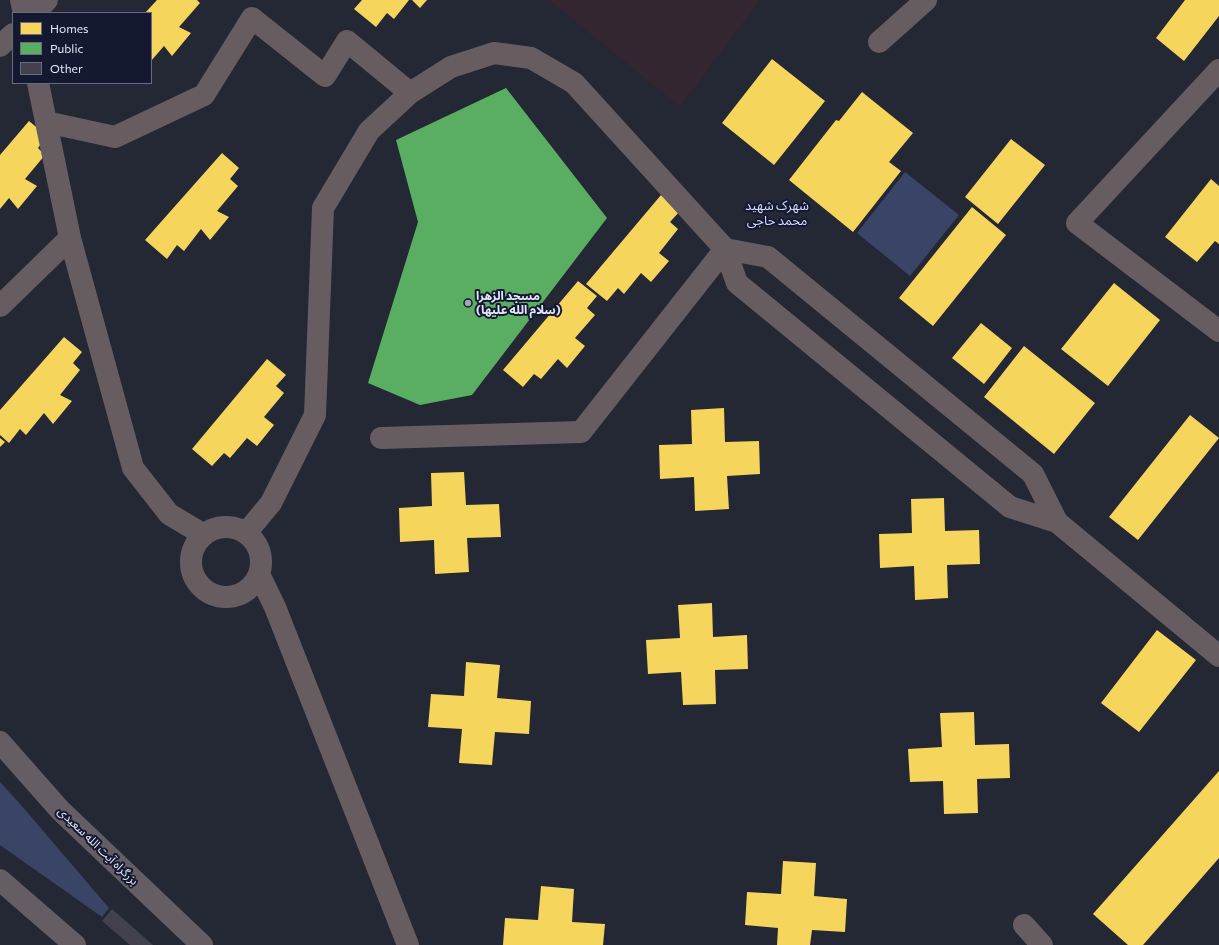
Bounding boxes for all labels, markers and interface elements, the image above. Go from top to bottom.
legend [12,12,152,84]
text: Homes [50,21,88,35]
text: Public [50,41,83,55]
text: Other [50,61,83,75]
district label: شهرک شهید محمد حاجی [745,198,809,229]
place label: مسجد الزهرا (سلام الله علیها) [476,289,561,317]
marker: مسجد الزهرا (سلام الله علیها) [463,298,473,308]
street label: بزرگراه آیت الله سعیدی [55,804,141,888]

